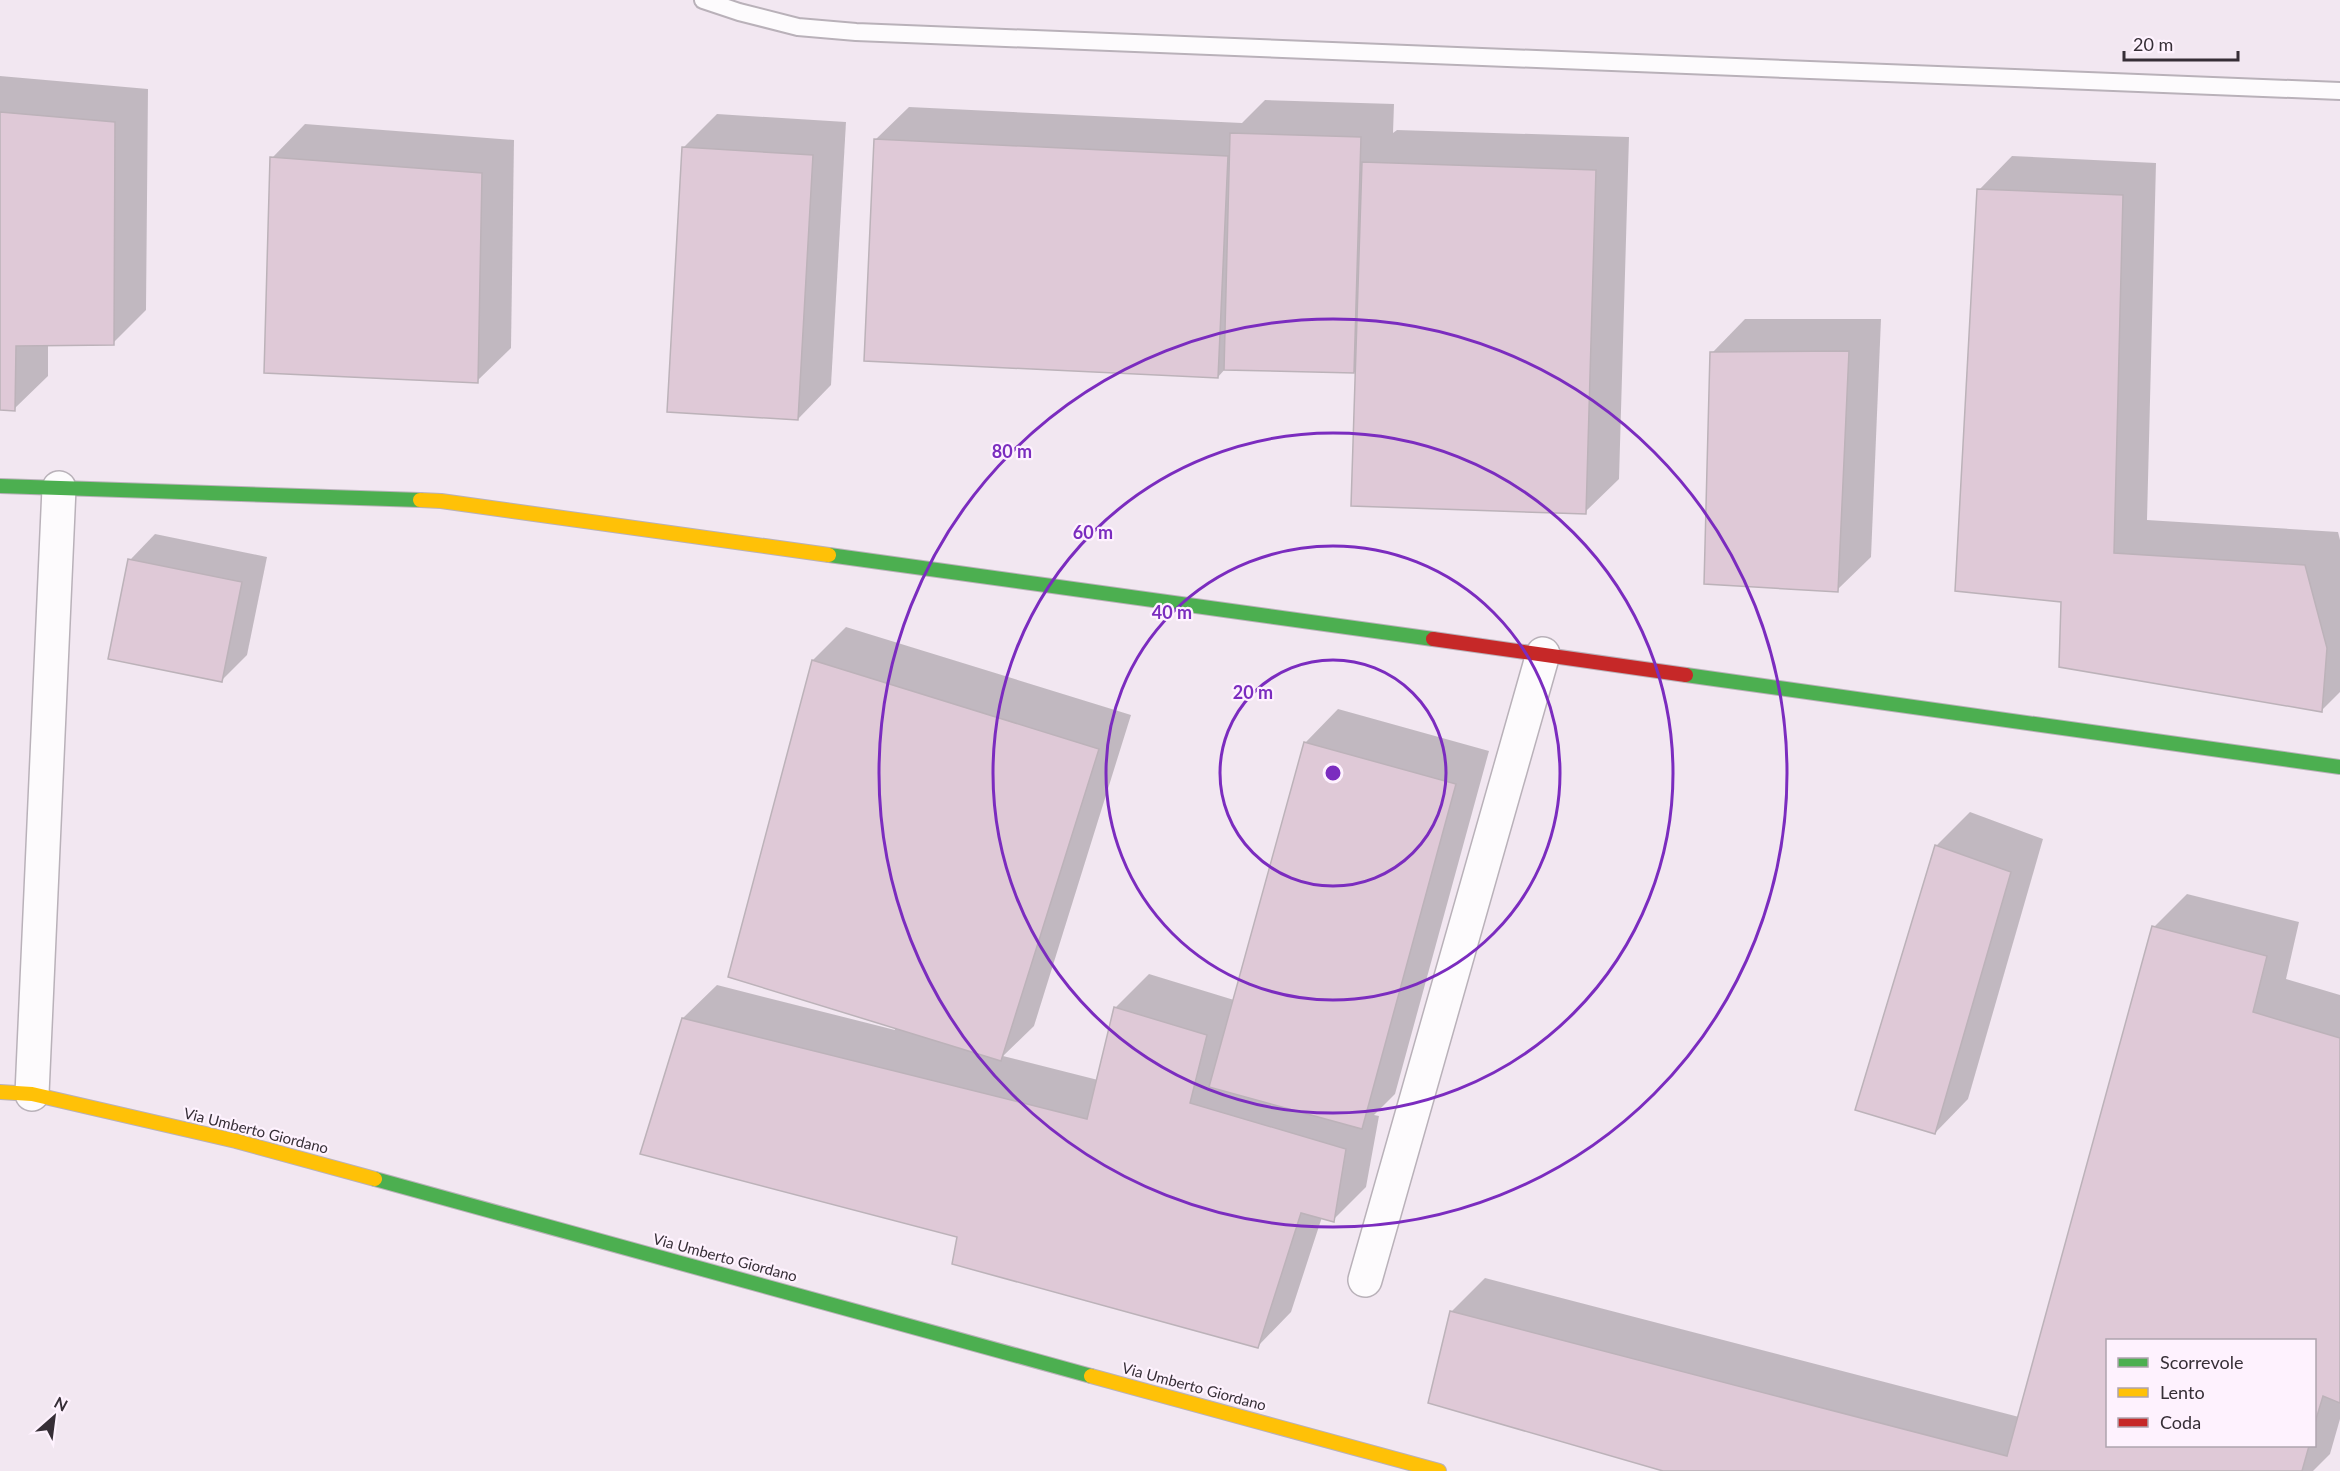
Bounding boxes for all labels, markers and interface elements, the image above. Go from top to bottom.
scale bar [2124,24,2238,62]
text: 20 m [2133,33,2173,55]
text: 80 m [992,440,1032,462]
text: 60 m [1073,521,1113,543]
text: 40 m [1152,601,1192,623]
text: 20 m [1233,681,1273,703]
centre of rings [1323,763,1343,783]
street label: Via Umberto Giordano [182,1103,330,1157]
street label: Via Umberto Giordano [651,1229,799,1285]
legend [2106,1339,2316,1447]
text: Scorrevole [2160,1351,2243,1373]
street label: Via Umberto Giordano [1120,1358,1268,1414]
text: Lento [2160,1381,2205,1403]
north arrow [24,1387,84,1447]
text: N [51,1392,71,1415]
text: Coda [2160,1411,2201,1433]

